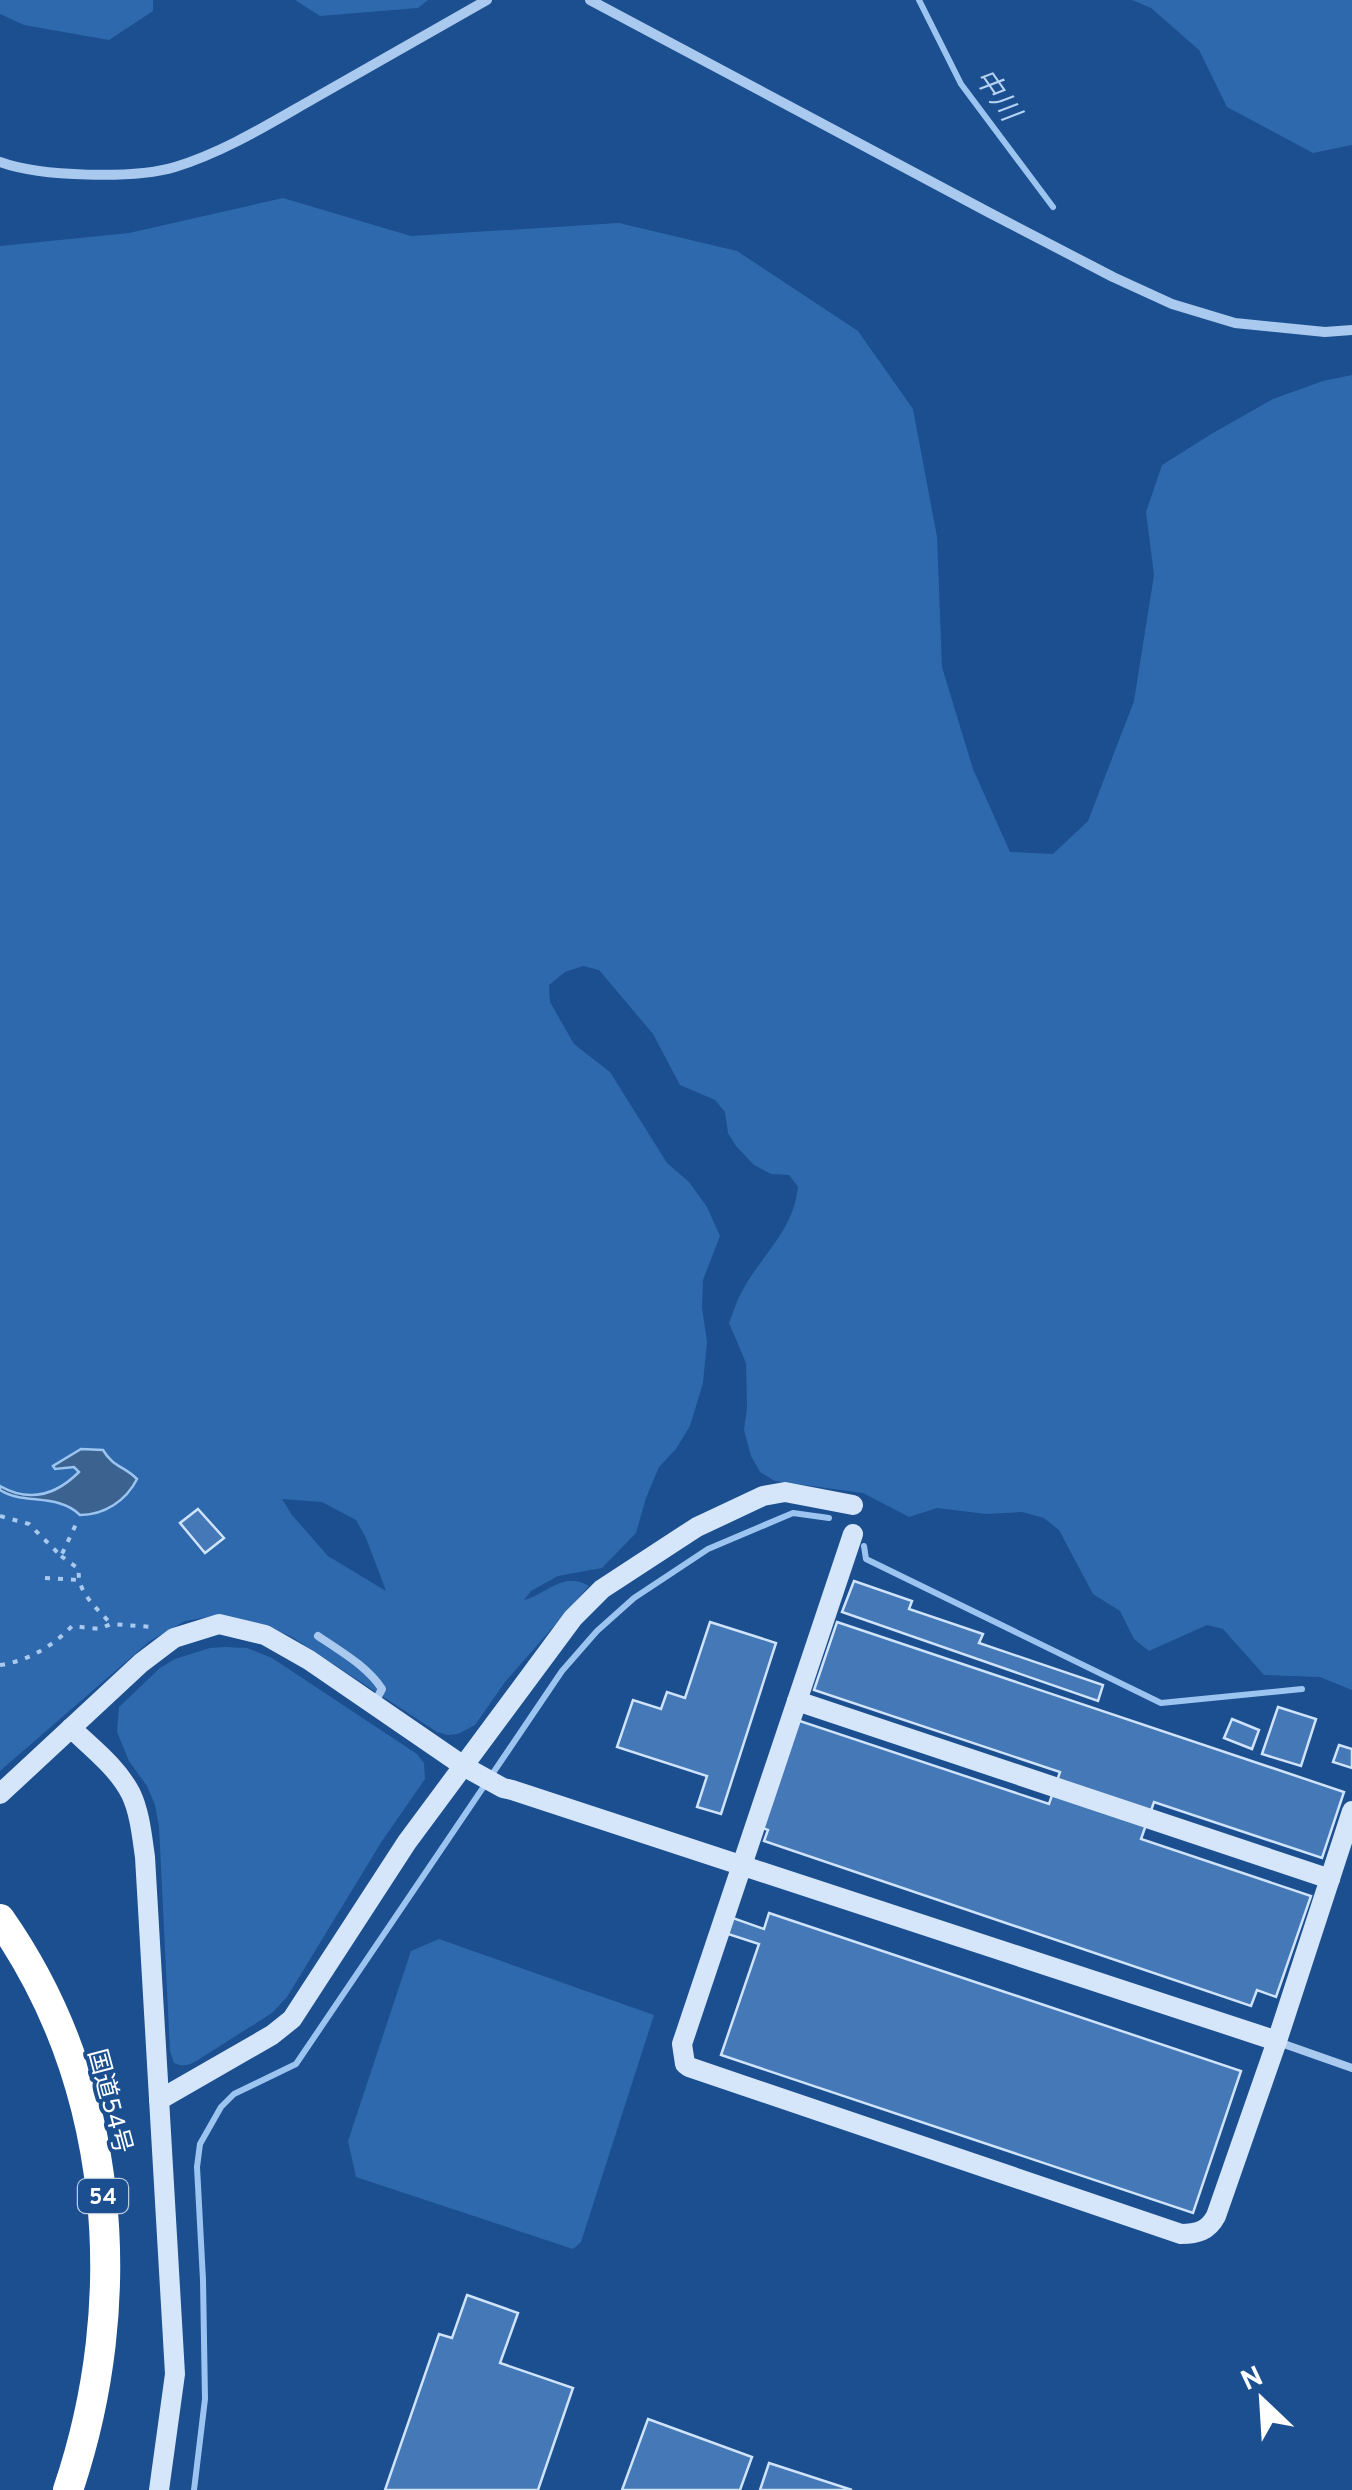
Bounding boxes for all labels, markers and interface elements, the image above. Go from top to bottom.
water label: 中川 [965,62,1028,131]
street label: 国道54号 [79,2046,137,2157]
road number: 54 [78,2179,128,2213]
north arrow [1212,2350,1312,2450]
text: N [1236,2359,1269,2401]

